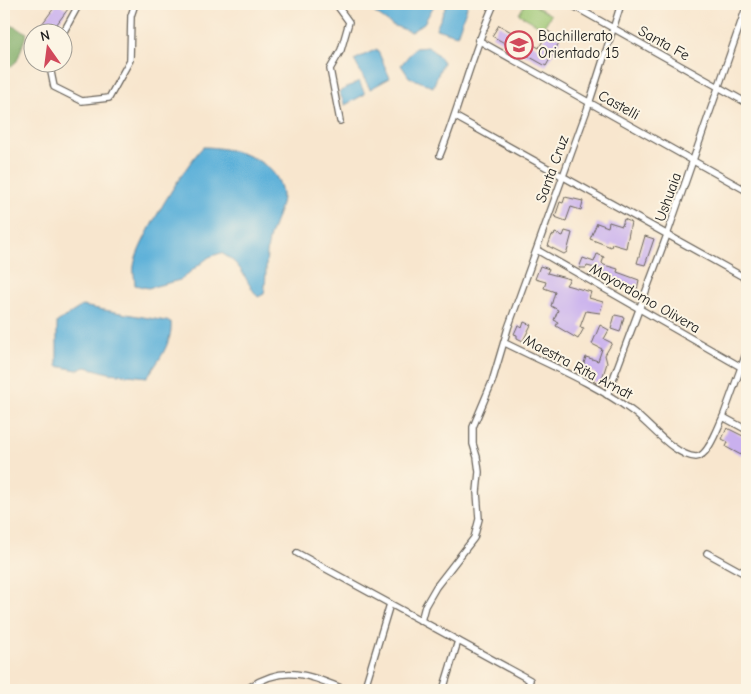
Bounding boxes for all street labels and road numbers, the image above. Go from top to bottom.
street label: Santa Fe [635,21,693,65]
street label: Castelli [595,86,643,124]
street label: Santa Cruz [532,132,573,205]
street label: Ushuaia [651,170,685,224]
street label: Mayordomo Olivera [587,259,703,337]
street label: Maestra Rita Arndt [520,331,636,404]

